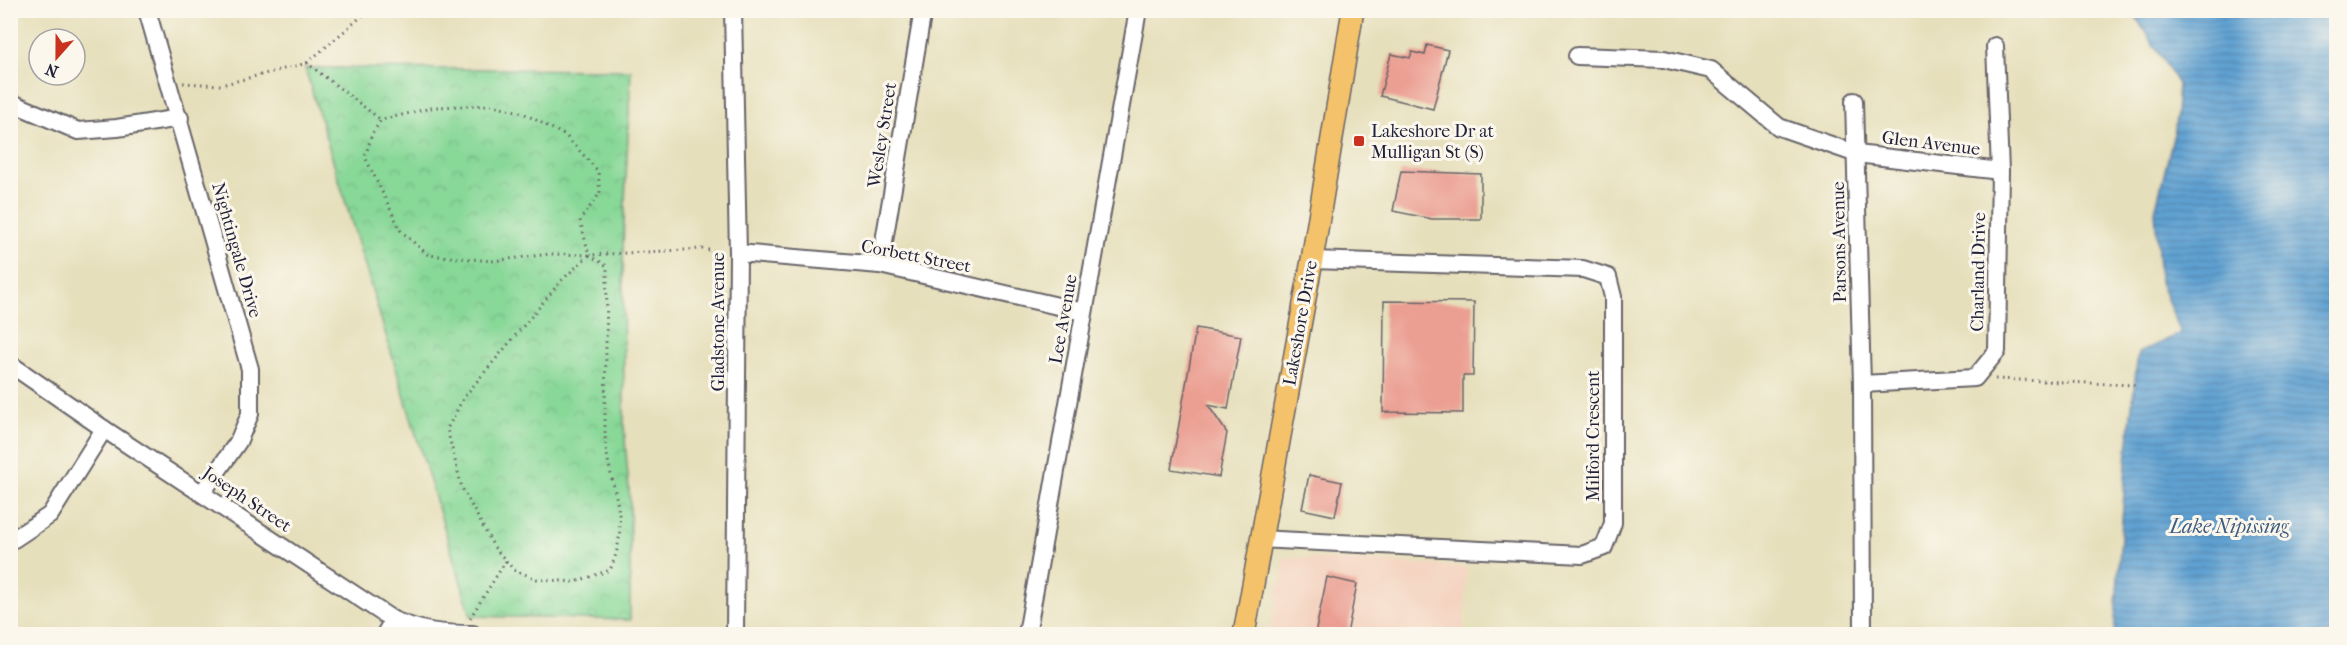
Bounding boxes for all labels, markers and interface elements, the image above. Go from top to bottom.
north arrow [27,27,87,87]
text: N [42,59,61,82]
street label: Wesley Street [864,80,901,190]
place label: Lakeshore Dr at Mulligan St (S) [1371,121,1495,163]
street label: Glen Avenue [1881,127,1981,160]
marker: Lakeshore Dr at Mulligan St (S) [1352,134,1366,148]
street label: Nightingale Drive [207,180,266,320]
street label: Parsons Avenue [1828,181,1851,303]
street label: Charland Drive [1967,212,1990,332]
street label: Corbett Street [859,236,973,278]
street label: Gladstone Avenue [708,252,729,392]
street label: Lakeshore Drive [1279,259,1322,387]
street label: Lee Avenue [1045,273,1082,366]
street label: Milford Crescent [1583,370,1604,502]
street label: Joseph Street [197,461,295,537]
water label: Lake Nipissing [2167,515,2290,538]

